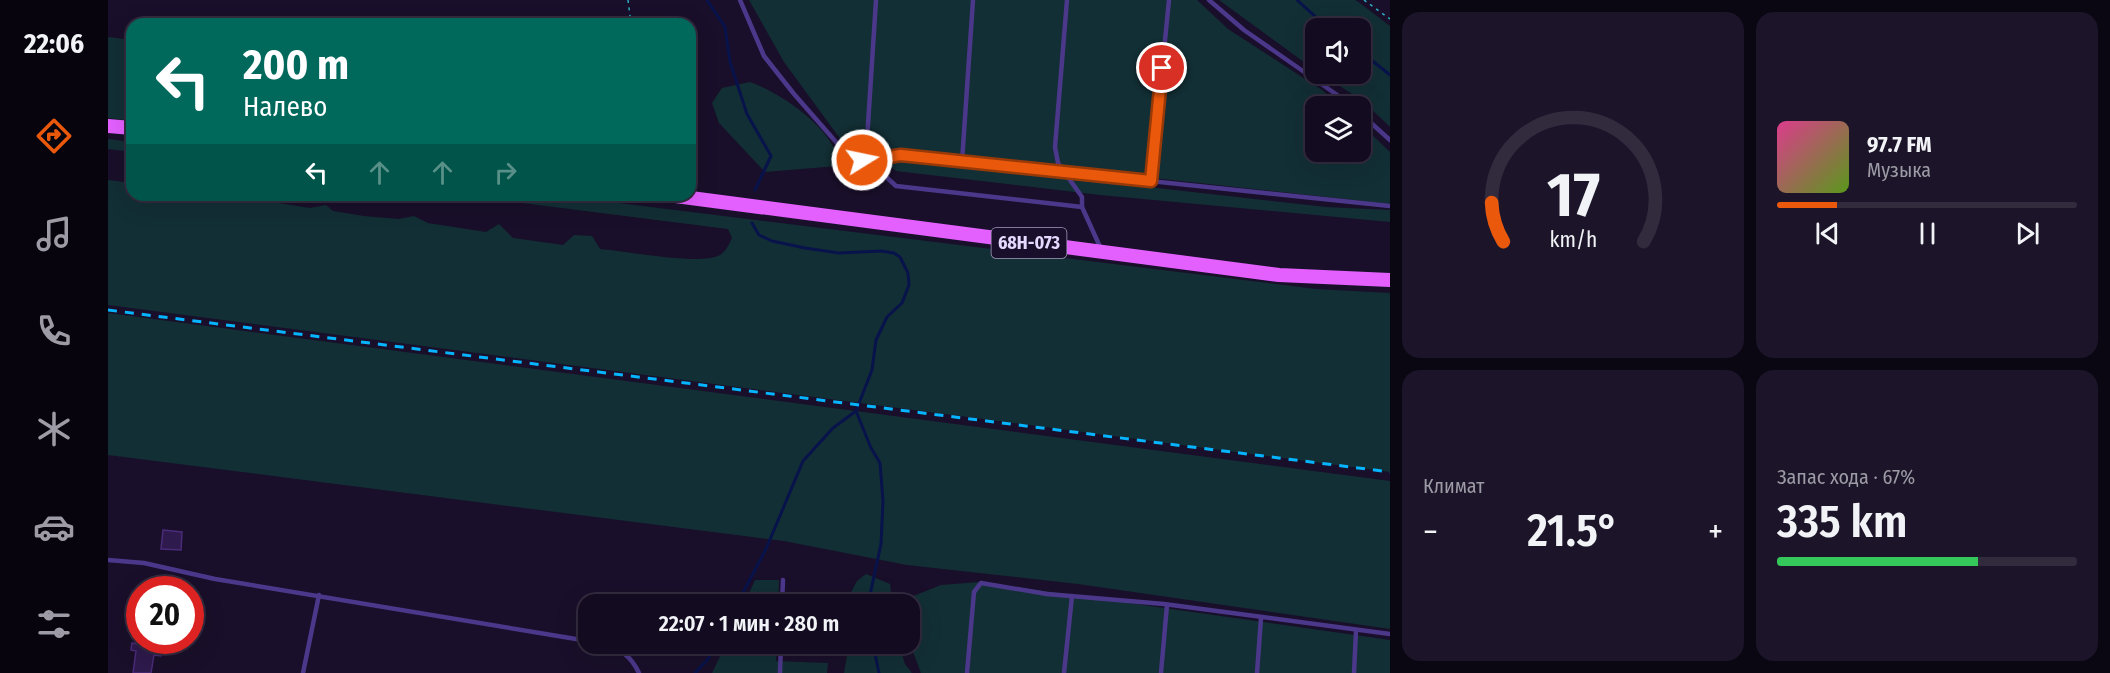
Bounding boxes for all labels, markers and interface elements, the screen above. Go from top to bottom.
map controls [1305,18,1371,162]
button: sound [1305,18,1371,84]
text: 22:06 [24,28,84,60]
text: 200 m [243,40,349,90]
icon: left [144,42,222,120]
pin [1136,42,1187,93]
icon: arrive [1145,51,1178,84]
text: Налево [243,91,327,123]
button: layers [1305,96,1371,162]
icon: directions [33,115,75,157]
position arrow [830,128,894,192]
text: 97.7 FM [1867,131,1931,158]
icon: left [300,156,333,189]
icon: ahead [363,156,396,189]
icon: ahead [426,156,459,189]
icon: right [489,156,522,189]
text: 17 [1547,158,1599,233]
text: Музыка [1867,158,1931,182]
icon: music [33,213,75,255]
icon: previous [1811,217,1844,250]
icon: pause [1911,217,1944,250]
icon: next [2011,217,2044,250]
road number: 68Н-073 [992,228,1066,258]
text: km/h [1549,228,1597,254]
icon: phone [33,310,75,352]
icon: climate [33,408,75,450]
text: Запас хода · 67% [1777,465,1915,489]
text: Климат [1423,474,1484,498]
text: 335 km [1777,495,1907,549]
text: 21.5° [1527,504,1619,558]
icon: car [33,506,75,548]
text: − [1423,512,1438,552]
text: + [1708,512,1723,552]
speed limit sign: 20 [126,576,204,654]
icon: filters [33,603,75,645]
text: 22:07 · 1 мин · 280 m [659,610,839,637]

